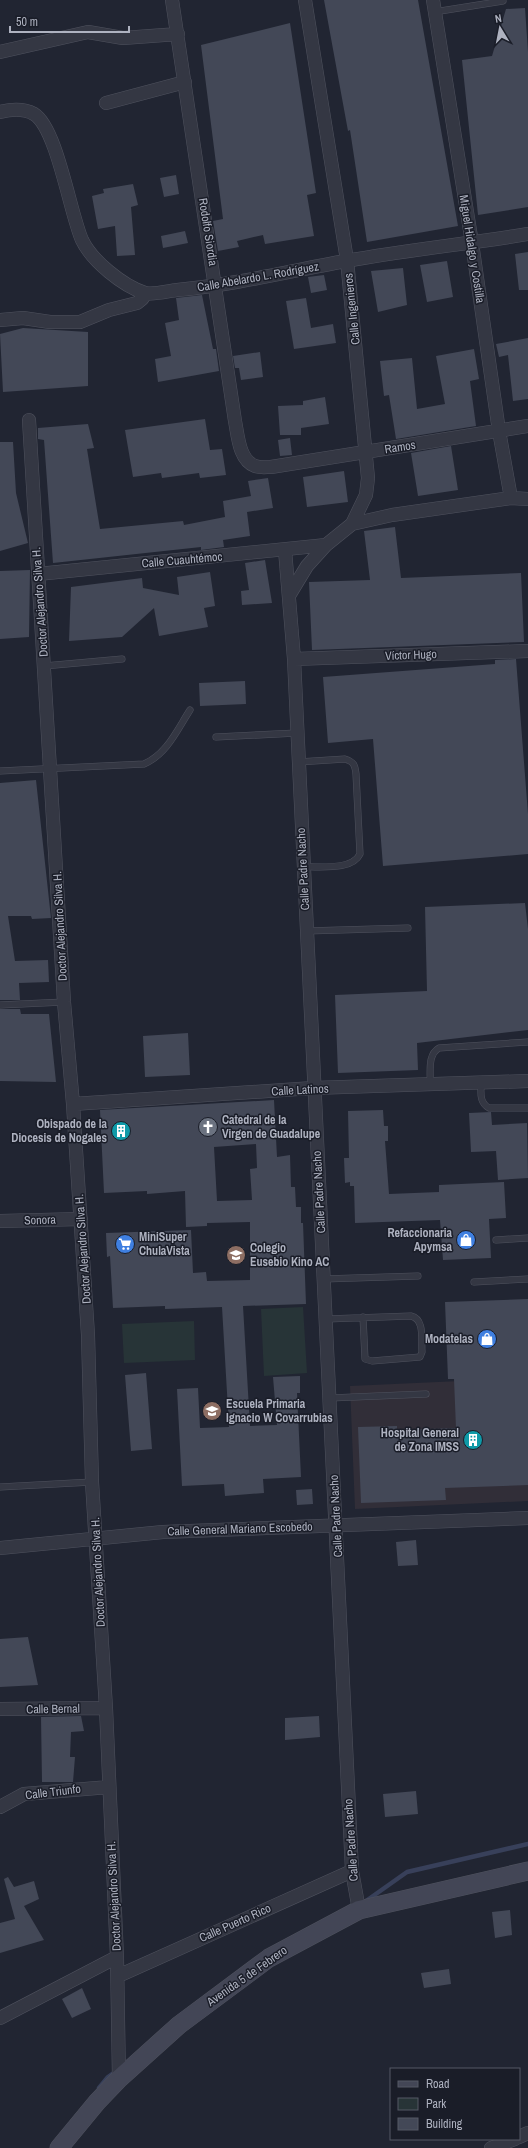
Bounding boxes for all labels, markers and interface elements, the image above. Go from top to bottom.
scale bar [10,8,129,34]
north arrow [480,8,520,48]
text: N [494,11,503,26]
text: 50 m [16,14,38,30]
street label: Miguel Hidalgo y Costilla [456,194,489,305]
street label: Rodolfo Siordia [195,197,221,268]
street label: Calle Abelardo L. Rodríguez [196,258,320,296]
street label: Calle Ingenieros [340,272,364,345]
street label: Ramos [383,437,417,457]
street label: Doctor Alejandro Silva H. [28,547,52,657]
street label: Calle Cuauhtémoc [141,548,223,571]
street label: Víctor Hugo [385,646,437,664]
street label: Calle Padre Nacho [293,827,313,911]
street label: Doctor Alejandro Silva H. [49,871,71,981]
street label: Calle Latinos [271,1081,329,1099]
place label: Catedral de la Virgen de Guadalupe [222,1112,321,1142]
place label: Obispado de la Diocesis de Nogales [11,1116,108,1146]
church icon: Catedral de la Virgen de Guadalupe [197,1116,219,1138]
building icon: Obispado de la Diocesis de Nogales [110,1120,132,1142]
street label: Calle Padre Nacho [309,1150,329,1234]
street label: Doctor Alejandro Silva H. [71,1194,95,1304]
street label: Sonora [24,1211,57,1229]
place label: Refaccionaria Apymsa [387,1225,453,1255]
place label: MiniSuper ChulaVista [139,1229,190,1259]
shop icon: Refaccionaria Apymsa [455,1229,477,1251]
supermarket icon: MiniSuper ChulaVista [114,1233,136,1255]
place label: Colegio Eusebio Kino AC [250,1240,329,1270]
school or university icon: Colegio Eusebio Kino AC [225,1244,247,1266]
shop icon: Modatelas [476,1328,498,1350]
place label: Modatelas [425,1331,474,1347]
place label: Escuela Primaria Ignacio W Covarrubias [226,1396,333,1426]
school or university icon: Escuela Primaria Ignacio W Covarrubias [201,1400,223,1422]
place label: Hospital General de Zona IMSS [381,1425,459,1455]
building icon: Hospital General de Zona IMSS [462,1429,484,1451]
street label: Calle Padre Nacho [326,1474,346,1558]
street label: Doctor Alejandro Silva H. [87,1517,109,1627]
street label: Calle General Mariano Escobedo [167,1518,313,1540]
street label: Calle Bernal [26,1701,80,1717]
street label: Calle Triunfo [24,1781,82,1803]
street label: Calle Padre Nacho [340,1798,362,1882]
street label: Doctor Alejandro Silva H. [103,1841,125,1951]
street label: Calle Puerto Rico [197,1900,273,1946]
street label: Avenida 5 de Febrero [203,1942,290,2010]
legend [390,2068,520,2140]
text: Road [426,2076,450,2092]
text: Park [426,2096,446,2112]
text: Building [426,2116,463,2132]

